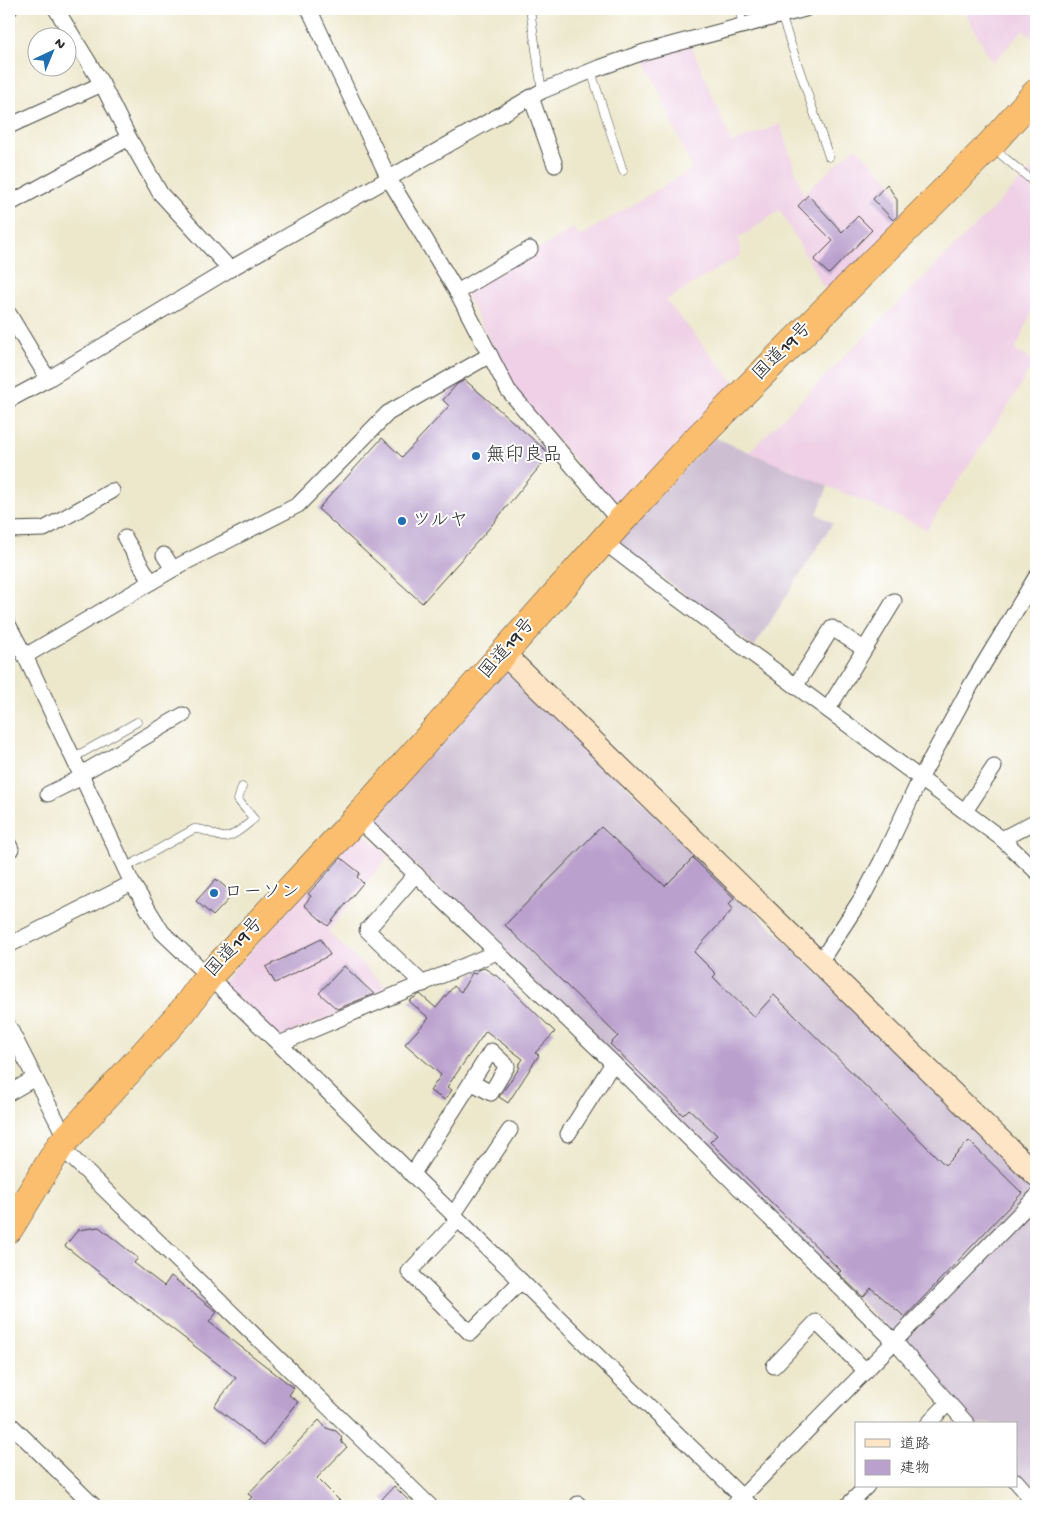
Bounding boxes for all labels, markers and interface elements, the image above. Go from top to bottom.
north arrow [28,28,78,78]
text: N [50,35,68,54]
street label: 国道19号 [748,317,817,386]
place label: 無印良品 [486,444,562,468]
marker: 無印良品 [470,450,482,462]
place label: ツルヤ [412,510,468,533]
marker: ツルヤ [396,515,408,527]
street label: 国道19号 [474,613,541,685]
place label: ローソン [224,882,300,905]
marker: ローソン [208,887,220,899]
street label: 国道19号 [201,912,269,983]
legend [855,1422,1018,1488]
text: 道路 [900,1436,930,1454]
text: 建物 [900,1460,930,1478]

